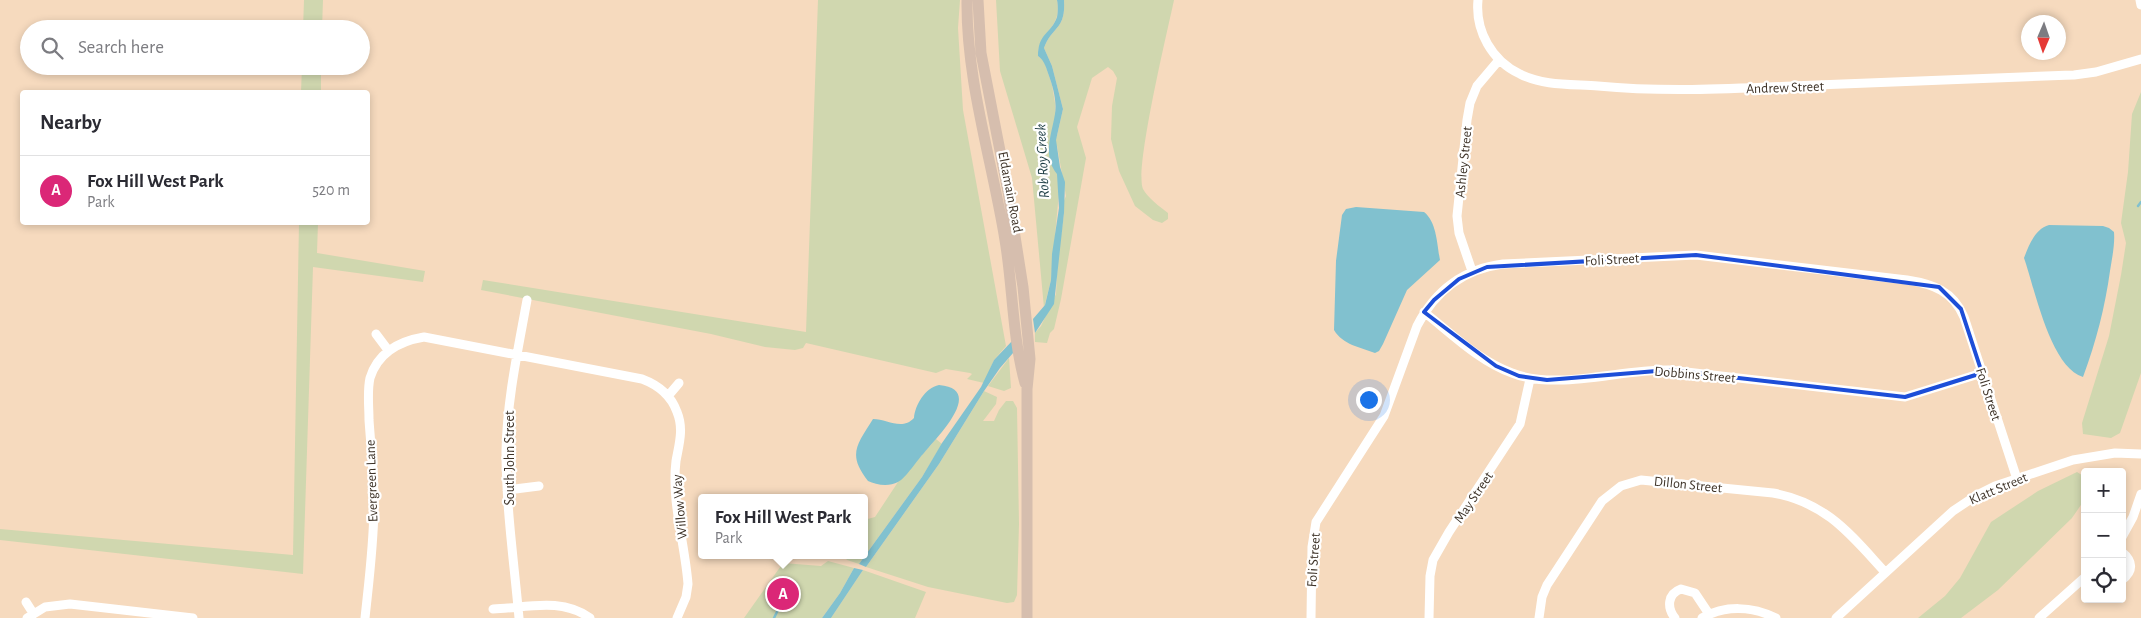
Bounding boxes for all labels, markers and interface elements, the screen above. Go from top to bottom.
north arrow [2021,15,2066,60]
search box [20,20,370,75]
icon: search [38,34,66,62]
text: Search here [78,38,164,57]
street label: Andrew Street [1746,80,1825,96]
text: Nearby [40,112,101,133]
water label: Rob Roy Creek [1033,123,1052,199]
street label: Ashley Street [1453,125,1475,198]
street label: Eldamain Road [995,151,1025,234]
text: Fox Hill West Park [87,172,224,191]
text: A [51,182,61,198]
text: 520 m [312,182,350,198]
text: Park [87,194,115,210]
street label: Foli Street [1584,252,1640,268]
street label: Dobbins Street [1654,364,1737,386]
street label: Foli Street [1973,366,2003,423]
your location [1356,387,1382,413]
street label: South John Street [503,410,517,505]
street label: Evergreen Lane [364,439,380,522]
map controls [2081,468,2126,603]
button: + [2081,468,2126,513]
street label: May Street [1452,469,1496,526]
street label: Klatt Street [1967,470,2030,507]
street label: Willow Way [670,474,690,540]
street label: Dillon Street [1653,474,1723,496]
popup [698,494,868,559]
text: Fox Hill West Park [715,508,851,527]
button: − [2081,513,2126,558]
text: Park [715,530,742,546]
street label: Foli Street [1305,532,1323,588]
button: locate [2081,558,2126,603]
pin: A [767,575,799,613]

